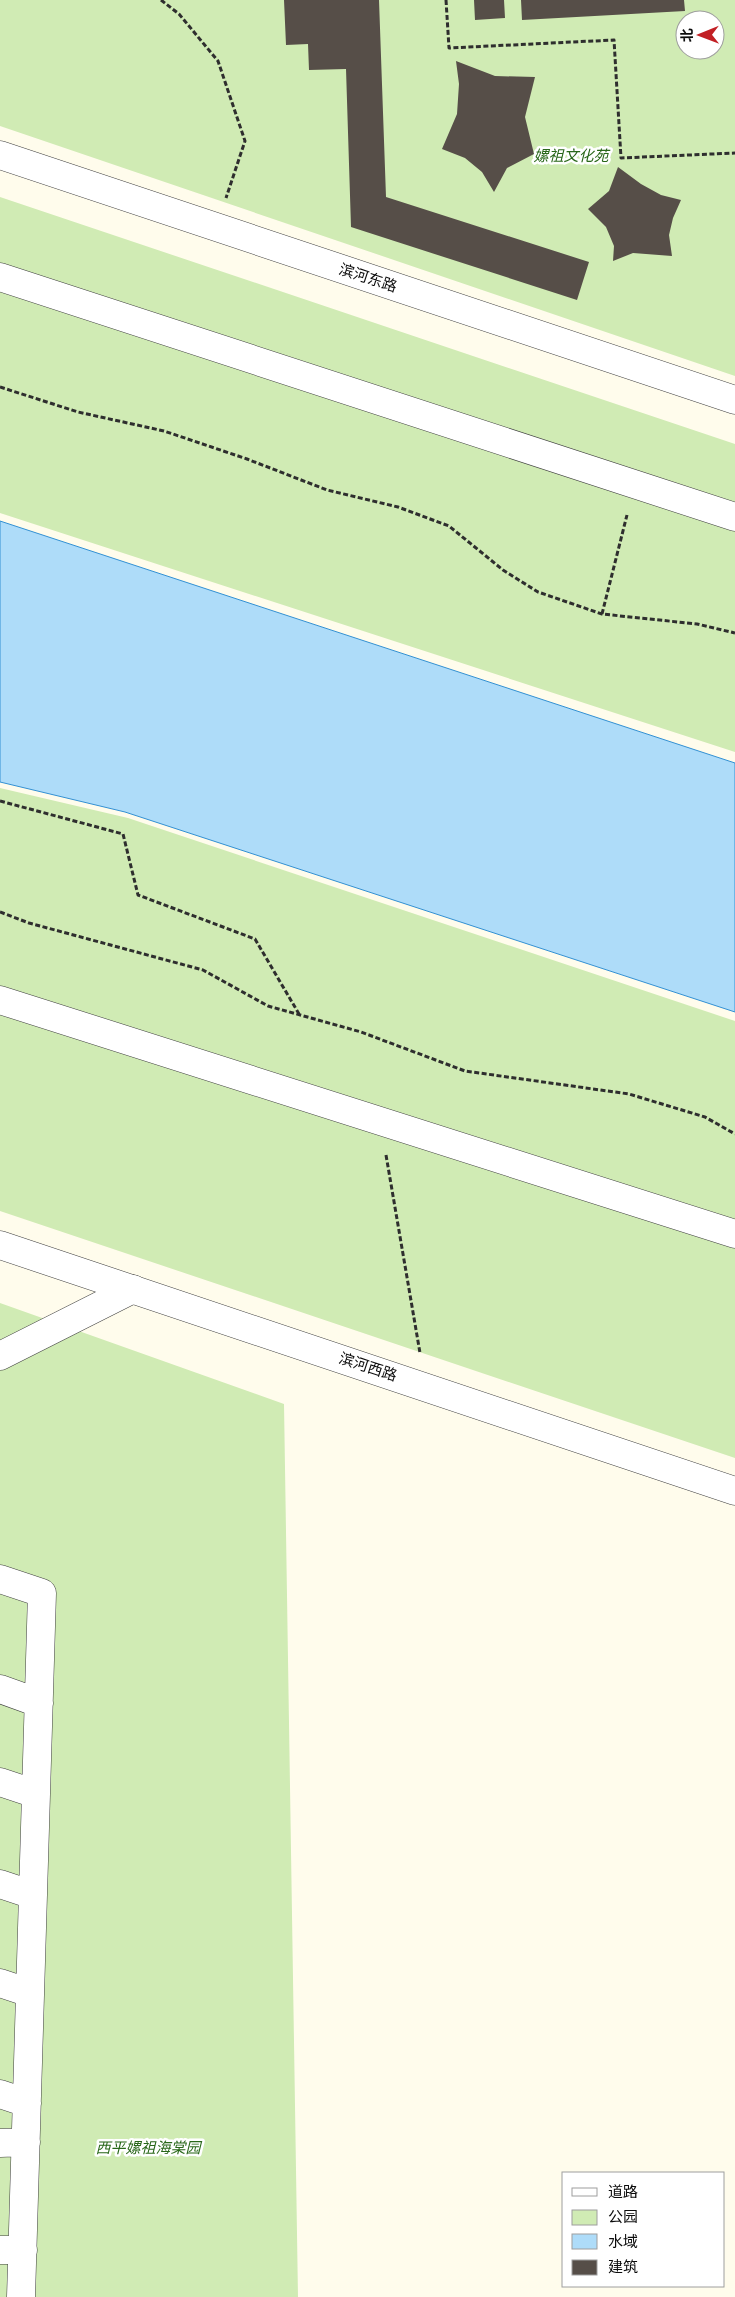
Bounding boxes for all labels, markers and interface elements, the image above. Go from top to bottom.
north arrow [675,10,725,60]
text: 北 [679,28,696,42]
park label: 嫘祖文化苑 [533,147,610,165]
street label: 滨河东路 [337,260,399,296]
street label: 滨河西路 [337,1349,399,1385]
park label: 西平嫘祖海棠园 [95,2139,202,2157]
legend [562,2172,725,2287]
text: 道路 [608,2183,638,2201]
text: 公园 [608,2208,638,2226]
text: 水域 [608,2233,638,2251]
text: 建筑 [608,2258,638,2276]

